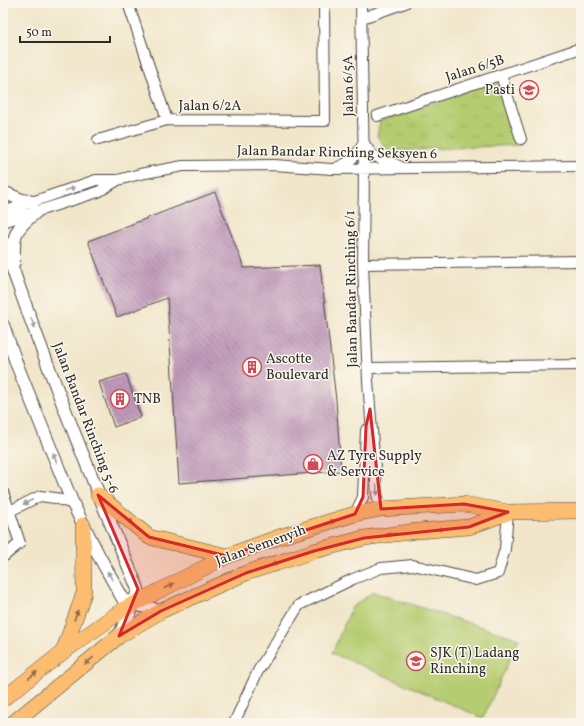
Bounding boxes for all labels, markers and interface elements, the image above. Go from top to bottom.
scale bar [20,18,110,44]
text: 50 m [26,25,52,41]
street label: Jalan 6/5B [443,51,507,87]
street label: Jalan 6/5A [339,55,359,117]
school or university icon: Pasti [518,79,540,101]
place label: Pasti [485,81,515,100]
street label: Jalan 6/2A [179,97,242,116]
street label: Jalan Bandar Rinching Seksyen 6 [237,142,437,164]
one-way arrow [64,186,76,192]
street label: Jalan Bandar Rinching 6/1 [341,210,363,368]
one-way arrow [30,318,36,330]
street label: Jalan Bandar Rinching 5-6 [47,340,123,496]
place label: Ascotte Boulevard [266,350,329,385]
building icon: Ascotte Boulevard [241,356,263,378]
building icon: TNB [109,388,131,410]
place label: TNB [134,390,161,409]
place label: AZ Tyre Supply & Service [327,447,422,482]
one-way arrow [51,452,57,464]
shop icon: AZ Tyre Supply & Service [302,453,324,475]
one-way arrow [373,484,380,496]
one-way arrow [22,498,33,505]
one-way arrow [123,516,134,525]
one-way arrow [324,519,336,525]
street label: Jalan Semenyih [213,521,309,571]
one-way arrow [437,525,449,532]
one-way arrow [385,531,397,537]
one-way arrow [271,560,283,566]
one-way arrow [106,570,113,582]
one-way arrow [163,583,175,589]
one-way arrow [73,609,79,621]
place label: SJK (T) Ladang Rinching [430,644,520,679]
school or university icon: SJK (T) Ladang Rinching [405,650,427,672]
one-way arrow [83,656,94,665]
one-way arrow [27,671,38,680]

